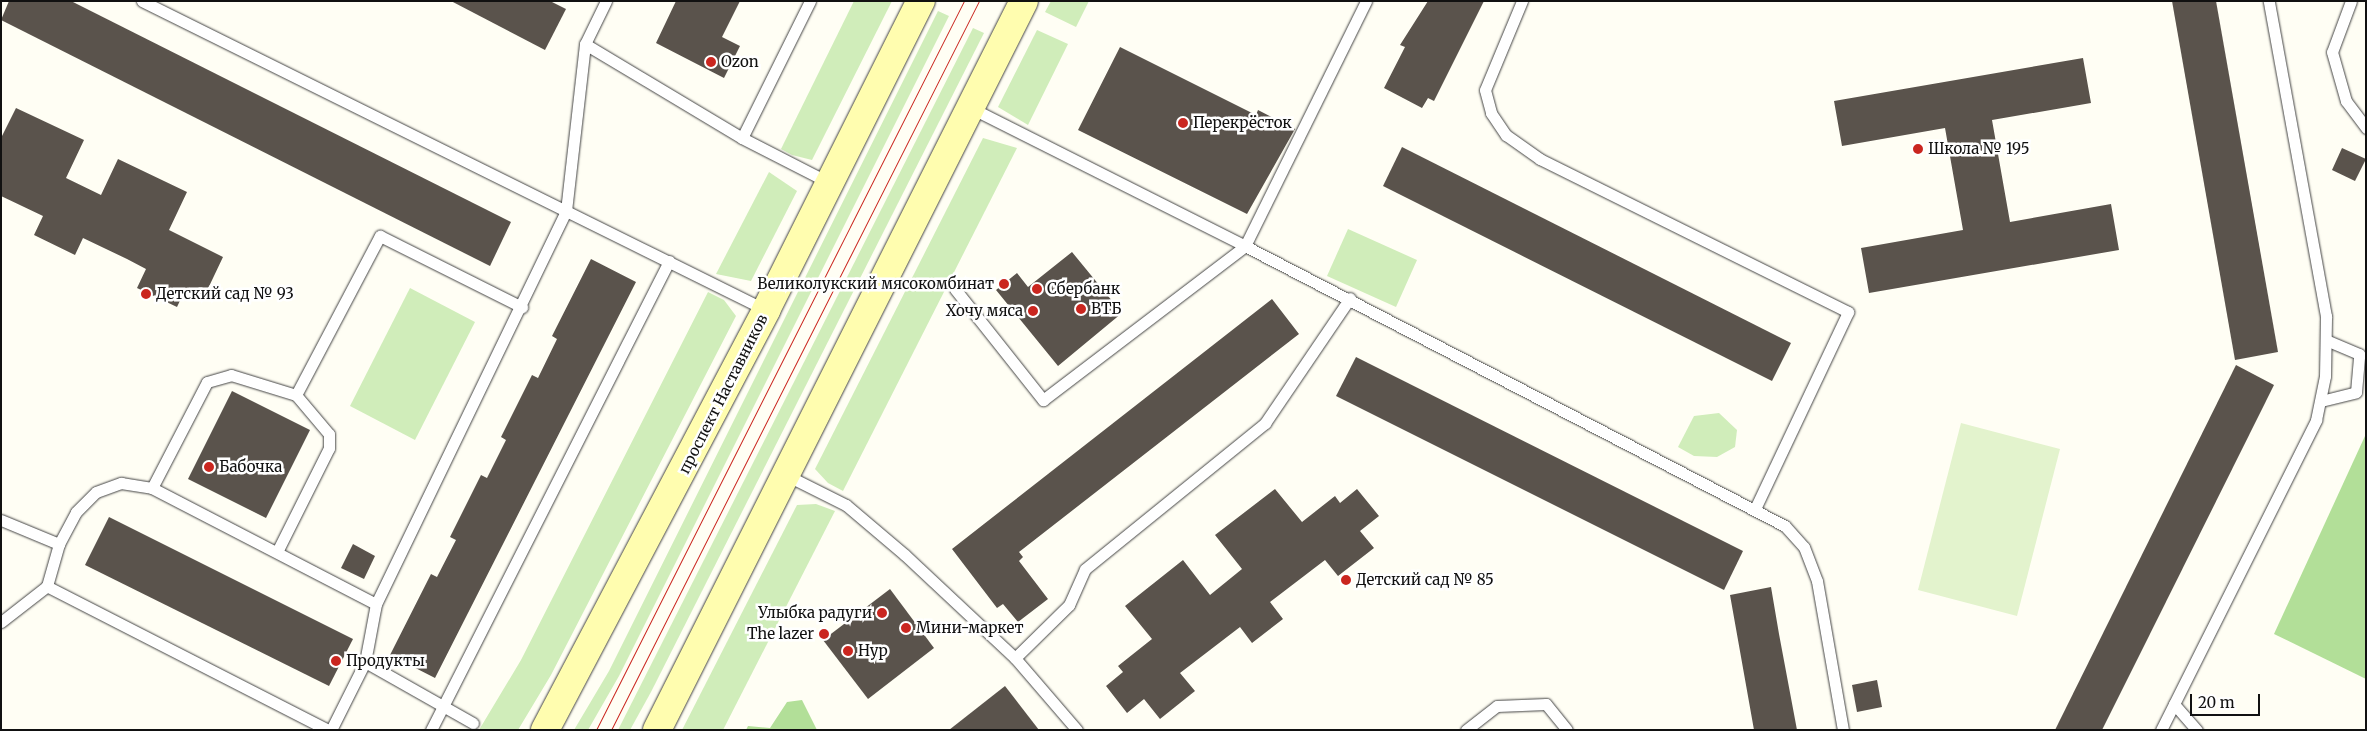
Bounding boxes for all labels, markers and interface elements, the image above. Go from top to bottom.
place label: Ozon [721,53,759,71]
marker: Ozon [705,56,717,68]
place label: Перекрёсток [1193,114,1292,132]
marker: Перекрёсток [1177,117,1189,129]
place label: Школа № 195 [1928,140,2030,158]
marker: Школа № 195 [1912,143,1924,155]
place label: Великолукский мясокомбинат [757,275,994,293]
marker: Великолукский мясокомбинат [998,278,1010,290]
place label: Сбербанк [1047,280,1120,298]
marker: Сбербанк [1031,283,1043,295]
place label: Детский сад № 93 [156,285,294,303]
marker: Детский сад № 93 [140,288,152,300]
place label: ВТБ [1091,300,1122,318]
place label: Хочу мяса [946,302,1023,320]
marker: ВТБ [1075,303,1087,315]
marker: Хочу мяса [1027,305,1039,317]
street label: проспект Наставников [675,311,771,477]
place label: Бабочка [219,458,282,476]
marker: Бабочка [203,461,215,473]
place label: Детский сад № 85 [1356,571,1494,589]
marker: Детский сад № 85 [1340,574,1352,586]
place label: Улыбка радуги [758,604,872,622]
marker: Улыбка радуги [876,607,888,619]
place label: Мини-маркет [916,619,1024,637]
marker: Мини-маркет [900,622,912,634]
place label: The lazer [747,625,814,643]
marker: The lazer [818,628,830,640]
place label: Нур [858,642,888,660]
marker: Нур [842,645,854,657]
place label: Продукты [346,652,425,670]
marker: Продукты [330,655,342,667]
scale bar [2192,684,2262,716]
text: 20 m [2198,693,2235,712]

